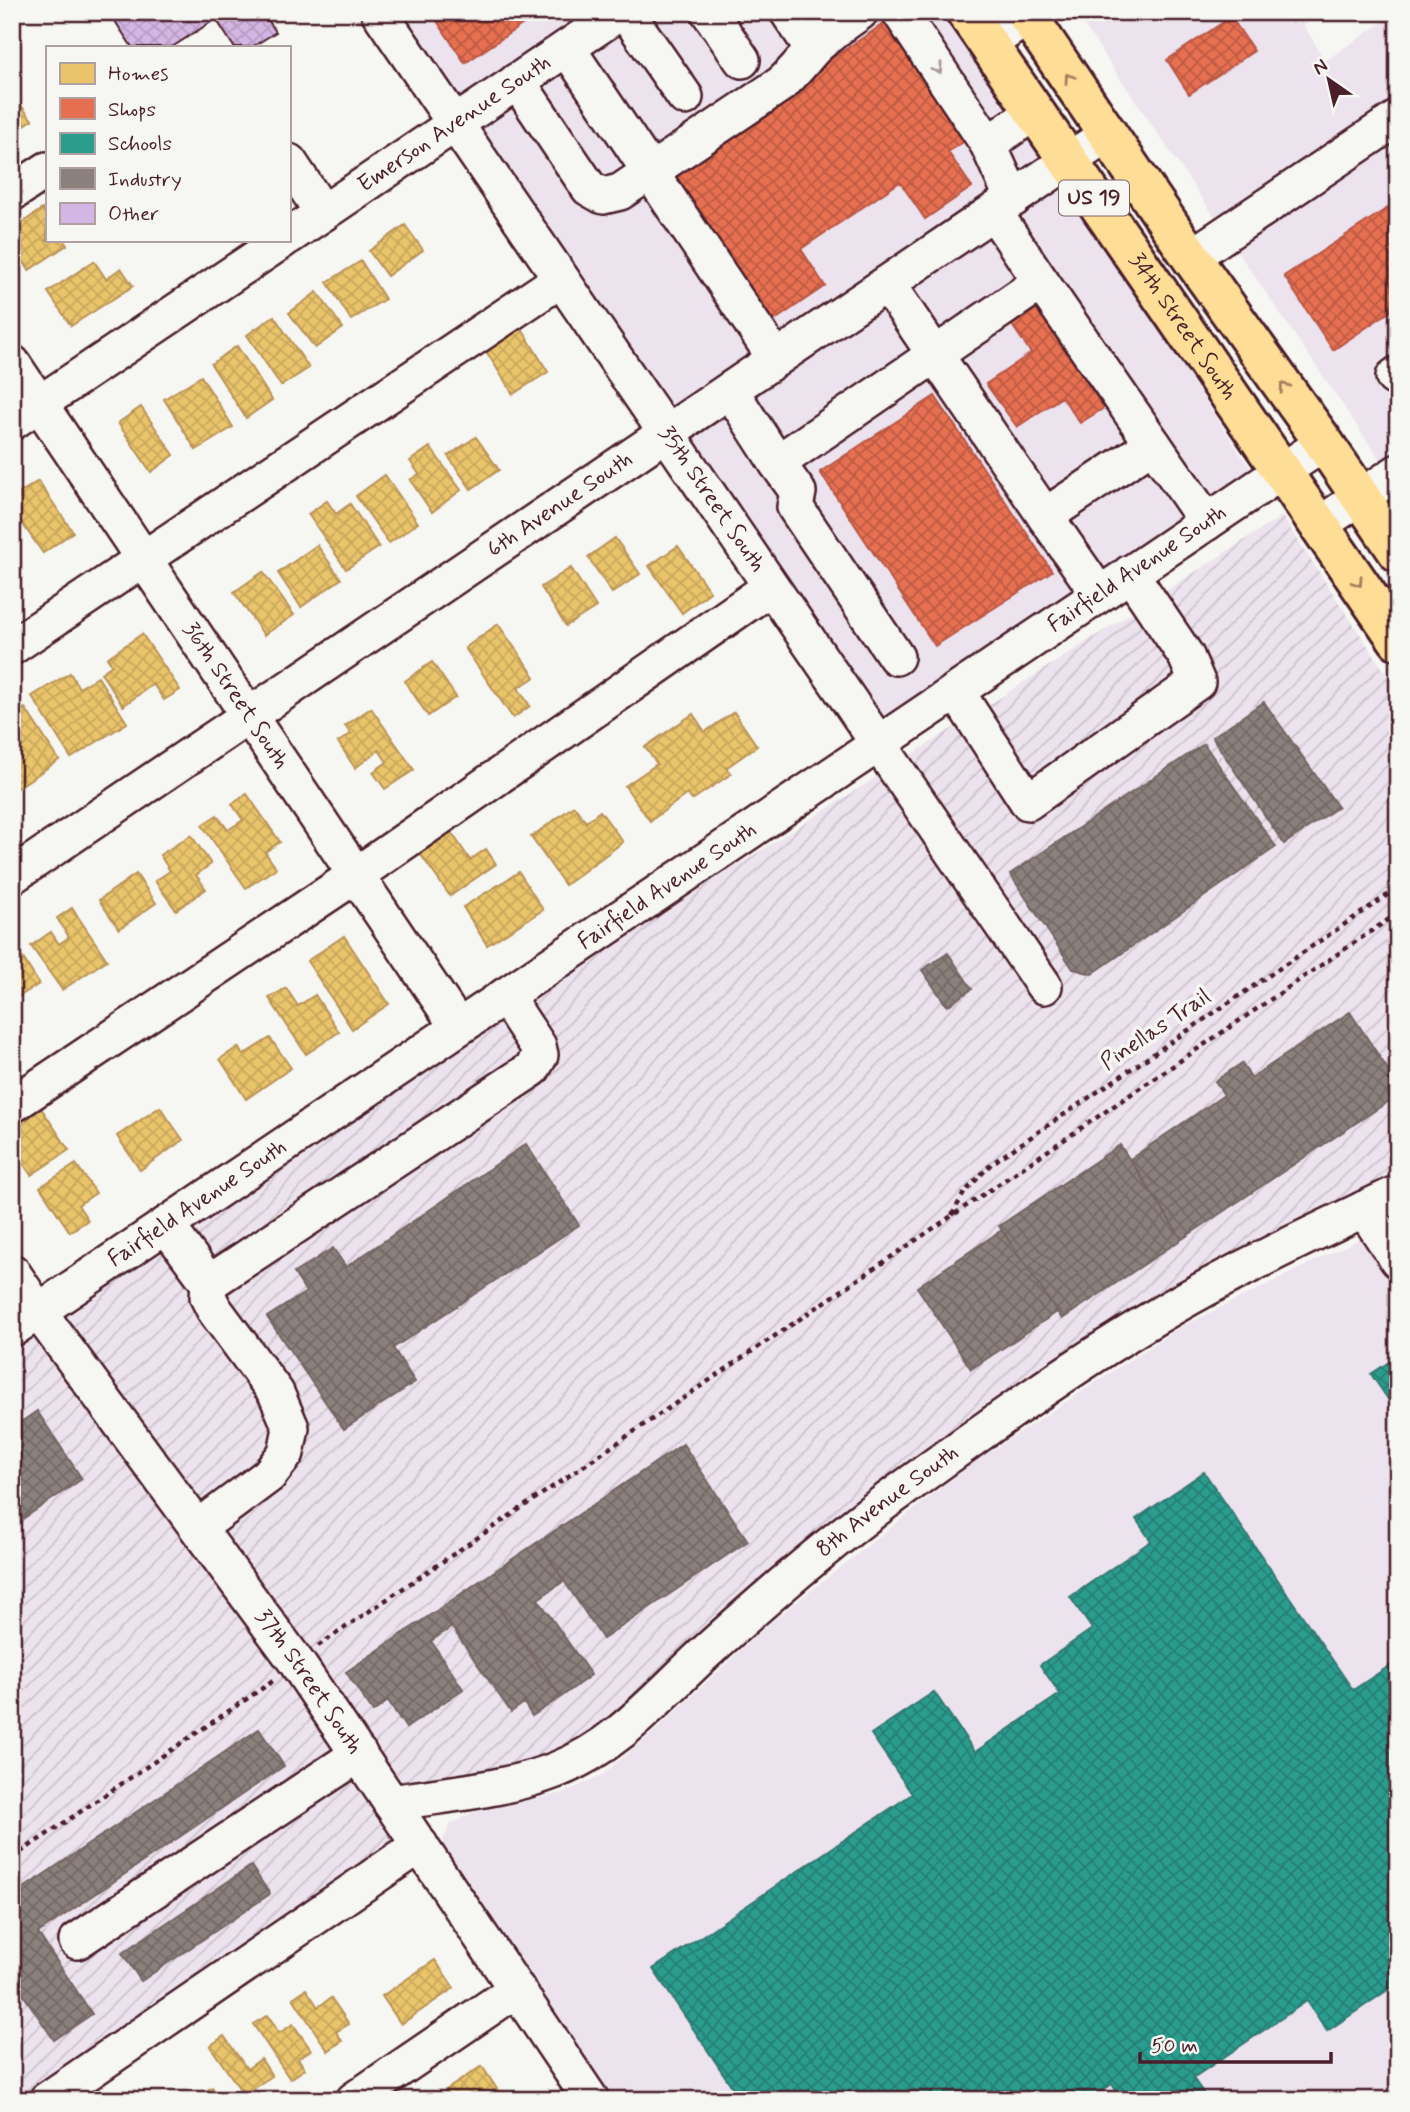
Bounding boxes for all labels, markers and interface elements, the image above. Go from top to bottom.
legend [46,46,290,242]
north arrow [1294,46,1364,116]
street label: Emerson Avenue South [352,48,557,200]
text: N [1308,53,1333,81]
text: Homes [108,60,168,88]
one-way arrow [930,61,942,74]
one-way arrow [1065,73,1077,86]
text: Shops [108,96,156,124]
text: Schools [108,130,172,158]
text: Industry [108,166,182,194]
road number: US 19 [1059,180,1129,216]
text: Other [108,200,159,228]
street label: 34th Street South [1121,247,1244,406]
one-way arrow [1280,382,1292,395]
street label: 35th Street South [651,420,772,578]
street label: 6th Avenue South [481,445,639,565]
street label: Fairfield Avenue South [1042,498,1233,640]
one-way arrow [1350,574,1363,587]
street label: 36th Street South [175,616,296,775]
street label: Fairfield Avenue South [572,815,763,957]
street label: Pinellas Trail [1095,982,1217,1078]
street label: Fairfield Avenue South [102,1133,293,1275]
street label: 8th Avenue South [810,1438,965,1565]
street label: 37th Street South [248,1603,369,1760]
scale bar [1140,2021,1331,2065]
text: 50 m [1151,2032,1198,2060]

